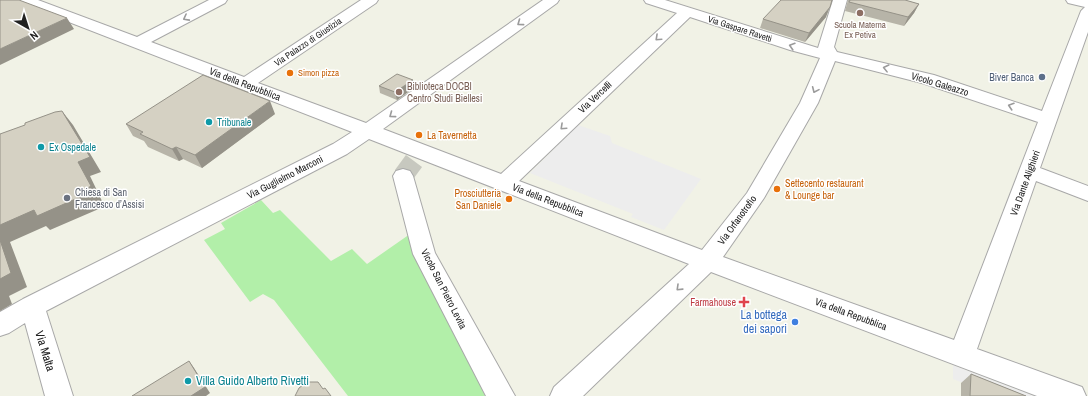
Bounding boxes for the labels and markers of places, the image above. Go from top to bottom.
marker: Scuola Materna Ex Petiva [855,8,865,18]
place label: Scuola Materna Ex Petiva [834,19,886,41]
place label: Simon pizza [298,67,339,79]
marker: Simon pizza [285,68,295,78]
place label: Biver Banca [989,71,1034,84]
marker: Biver Banca [1037,72,1047,82]
place label: Biblioteca DOCBI Centro Studi Biellesi [407,80,482,105]
marker: Biblioteca DOCBI Centro Studi Biellesi [394,87,404,97]
place label: Tribunale [217,116,252,129]
marker: Tribunale [204,117,214,127]
place label: La Tavernetta [427,129,477,142]
marker: La Tavernetta [414,130,424,140]
place label: Ex Ospedale [49,141,96,154]
marker: Ex Ospedale [36,142,46,152]
place label: Settecento restaurant & Lounge bar [785,177,864,202]
marker: Settecento restaurant & Lounge bar [772,184,782,194]
place label: Chiesa di San Francesco d’Assisi [75,186,144,211]
place label: Prosciutteria San Daniele [455,187,501,212]
marker: Chiesa di San Francesco d’Assisi [62,193,72,203]
marker: Prosciutteria San Daniele [504,194,514,204]
place label: Farmahouse [690,296,736,309]
marker: Farmahouse [739,297,749,307]
place label: La bottega dei sapori [740,307,788,337]
marker: La bottega dei sapori [790,317,800,327]
place label: Villa Guido Alberto Rivetti [196,373,309,389]
marker: Villa Guido Alberto Rivetti [183,376,193,386]

